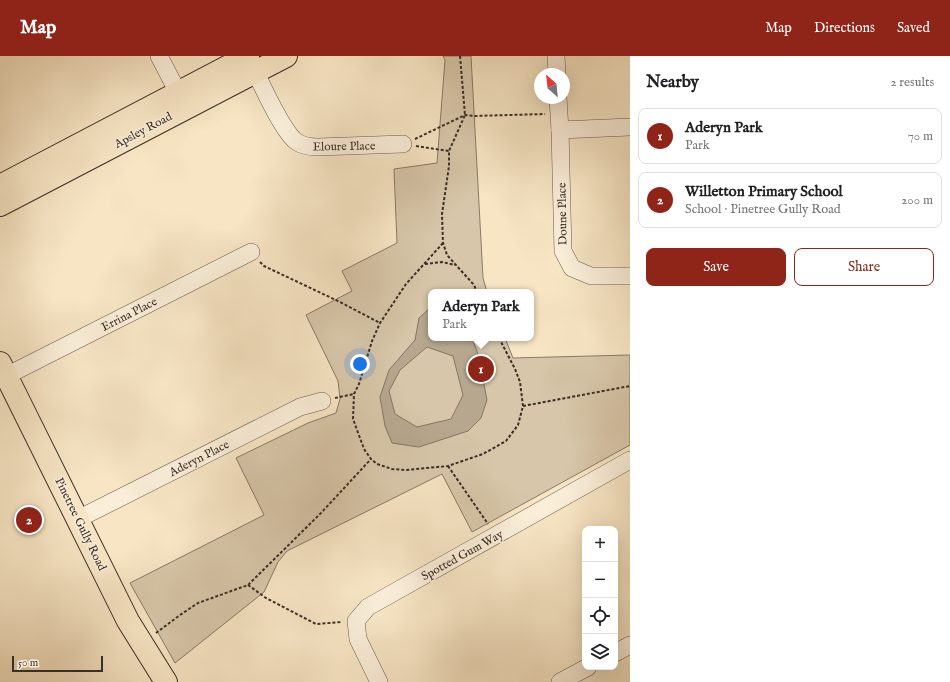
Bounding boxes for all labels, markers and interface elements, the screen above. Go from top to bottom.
text: Map [20,16,56,40]
text: Map [765,19,792,37]
text: Directions [814,19,875,37]
text: Saved [897,19,930,37]
north arrow [534,68,570,104]
text: Nearby [646,72,699,93]
text: 2 results [890,74,934,91]
street label: Apsley Road [111,109,176,153]
text: Aderyn Park [685,118,763,137]
text: 1 [658,128,662,145]
text: 70 m [908,128,933,145]
text: Park [685,137,710,154]
street label: Eloure Place [312,138,376,155]
street label: Doune Place [554,182,571,246]
text: Willetton Primary School [685,182,843,201]
text: 2 [657,192,663,209]
text: 200 m [901,192,933,209]
text: School · Pinetree Gully Road [685,201,841,218]
button: Save [646,248,786,286]
button: Share [794,248,934,286]
popup [428,289,534,341]
street label: Errina Place [99,294,160,335]
text: Aderyn Park [442,297,520,316]
text: Park [442,316,467,333]
your location [350,354,370,374]
pin: 1 [468,354,494,384]
street label: Aderyn Place [166,437,232,480]
street label: Pinetree Gully Road [51,475,110,574]
pin: 2 [16,505,42,535]
map controls [582,526,618,670]
button: + [582,526,618,562]
street label: Spotted Gum Way [419,527,506,585]
button: − [582,562,618,598]
button: locate [582,598,618,634]
button: layers [582,634,618,670]
scale bar [12,654,103,673]
text: 50 m [18,656,38,670]

